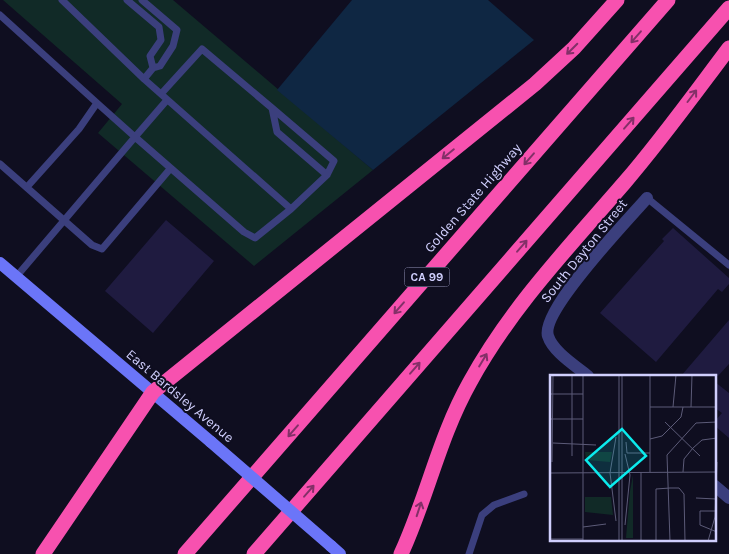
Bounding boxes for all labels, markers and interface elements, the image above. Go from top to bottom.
one-way arrow [630,30,642,43]
one-way arrow [566,43,579,55]
one-way arrow [687,89,697,103]
one-way arrow [623,117,635,130]
street label: Golden State Highway [421,139,525,256]
one-way arrow [442,148,455,159]
one-way arrow [523,153,535,166]
street label: South Dayton Street [537,196,631,306]
one-way arrow [516,239,528,252]
road number: CA 99 [404,268,450,286]
one-way arrow [394,302,405,315]
street label: East Bardsley Avenue [123,346,237,446]
one-way arrow [478,354,488,368]
one-way arrow [410,362,421,375]
inset map [550,375,716,542]
one-way arrow [287,424,298,437]
one-way arrow [303,484,314,497]
one-way arrow [415,502,424,517]

